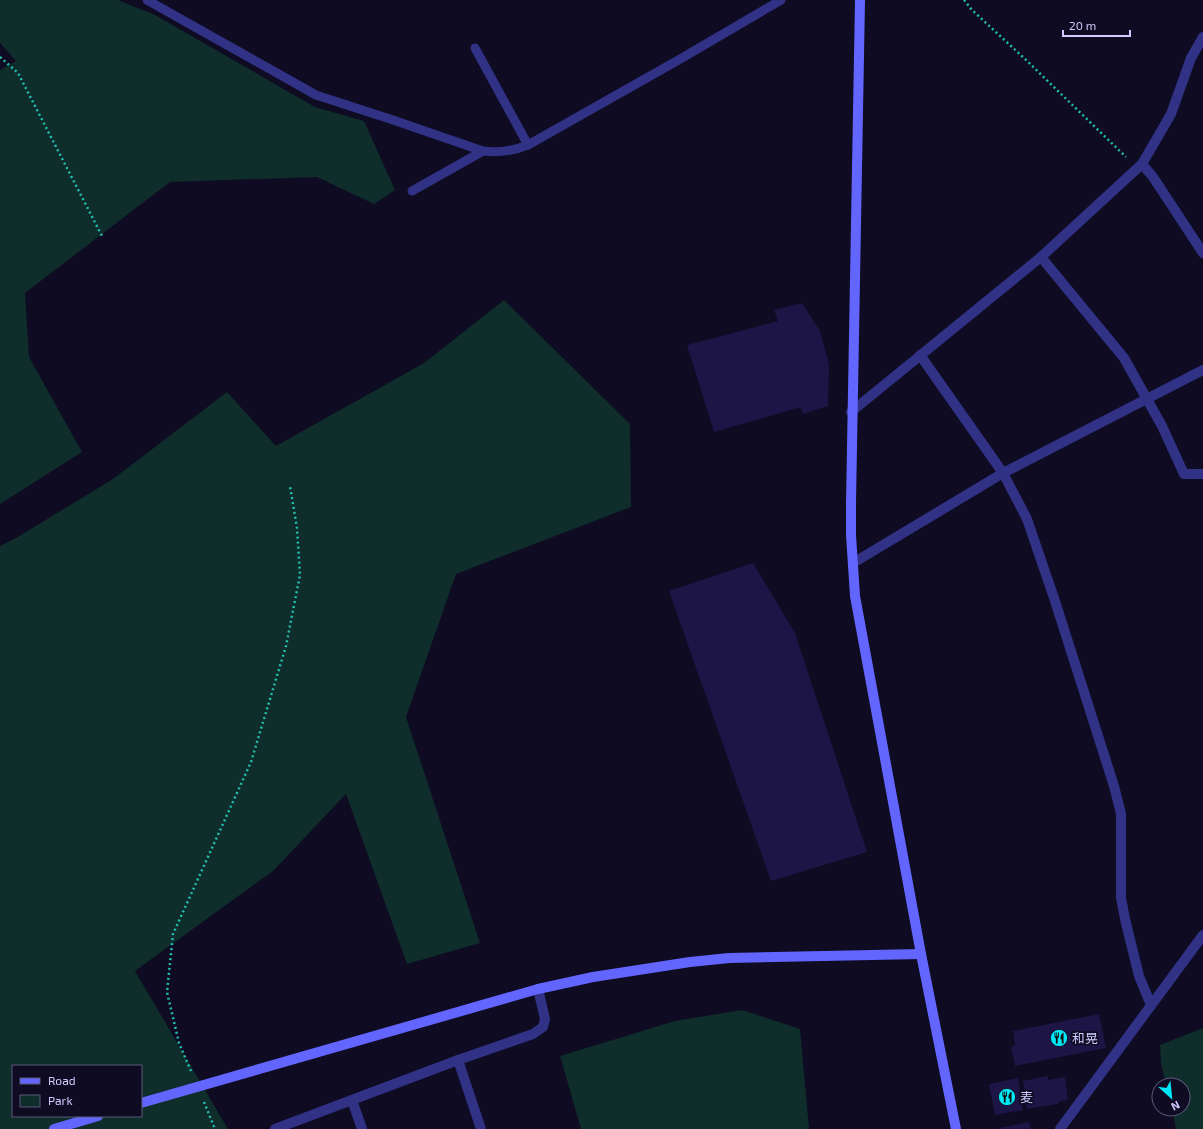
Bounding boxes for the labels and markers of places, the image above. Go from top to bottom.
restaurant icon: 和晃 [1049,1028,1069,1048]
place label: 和晃 [1072,1030,1098,1046]
restaurant icon: 麦 [997,1087,1017,1107]
place label: 麦 [1020,1089,1033,1105]

